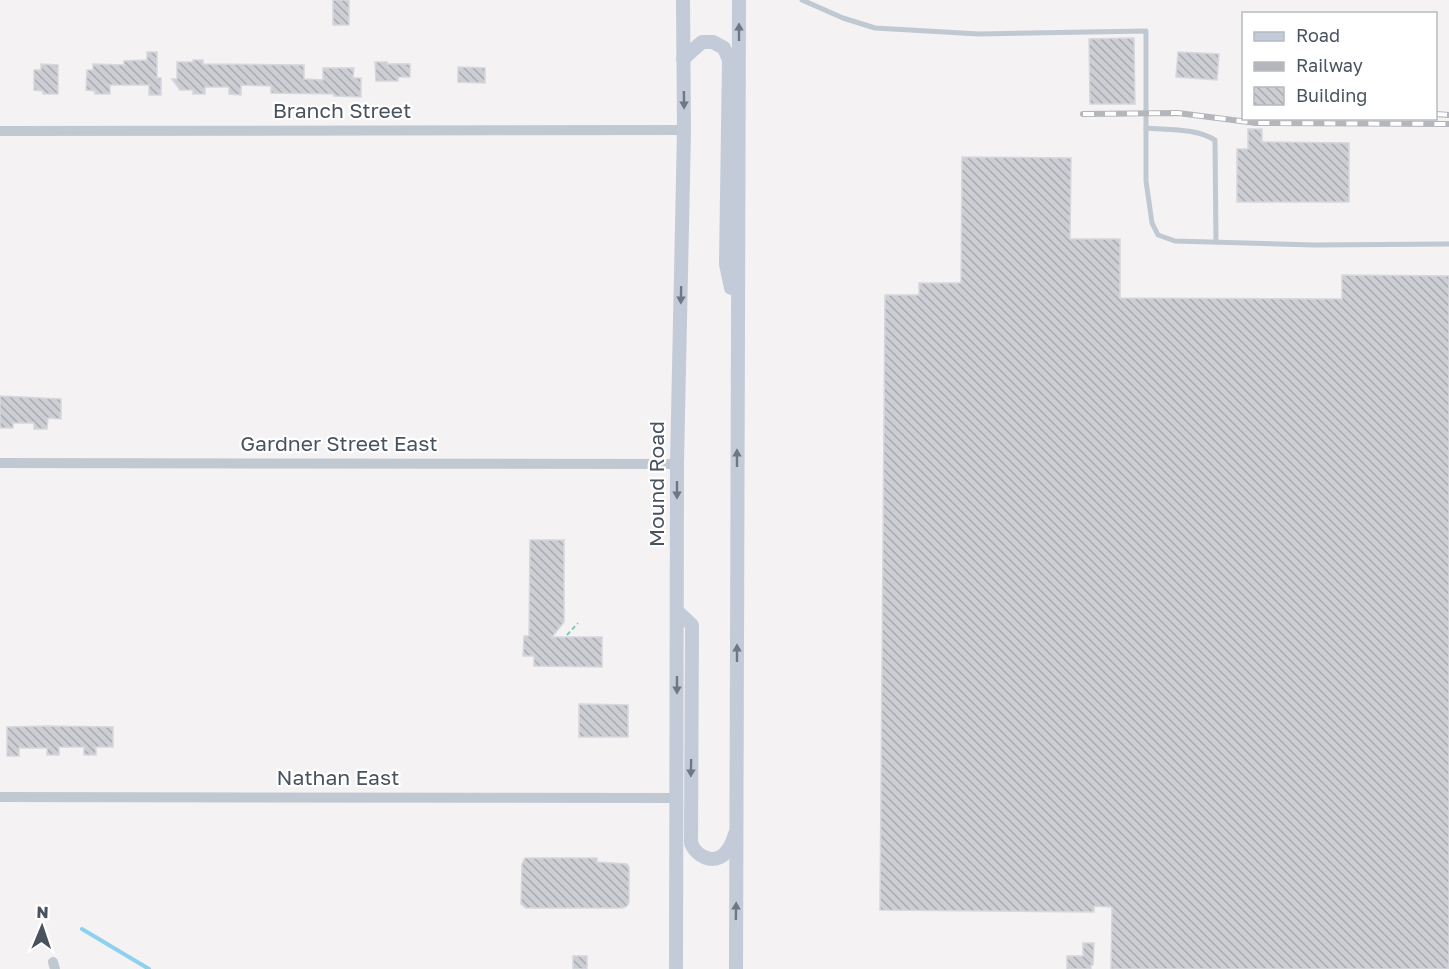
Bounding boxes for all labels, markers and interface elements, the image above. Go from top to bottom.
legend [1242,12,1437,120]
one-way arrow [734,22,744,41]
text: Road [1296,24,1340,46]
text: Railway [1296,54,1363,76]
text: Building [1296,84,1367,106]
one-way arrow [679,91,689,110]
street label: Branch Street [273,97,411,123]
one-way arrow [676,286,686,305]
street label: Mound Road [643,421,669,547]
street label: Gardner Street East [240,430,438,456]
one-way arrow [732,448,742,467]
one-way arrow [672,481,682,500]
one-way arrow [732,643,742,662]
one-way arrow [672,676,682,695]
one-way arrow [686,759,696,778]
street label: Nathan East [277,764,399,790]
north arrow [12,897,72,957]
one-way arrow [731,901,741,920]
text: N [36,902,49,922]

